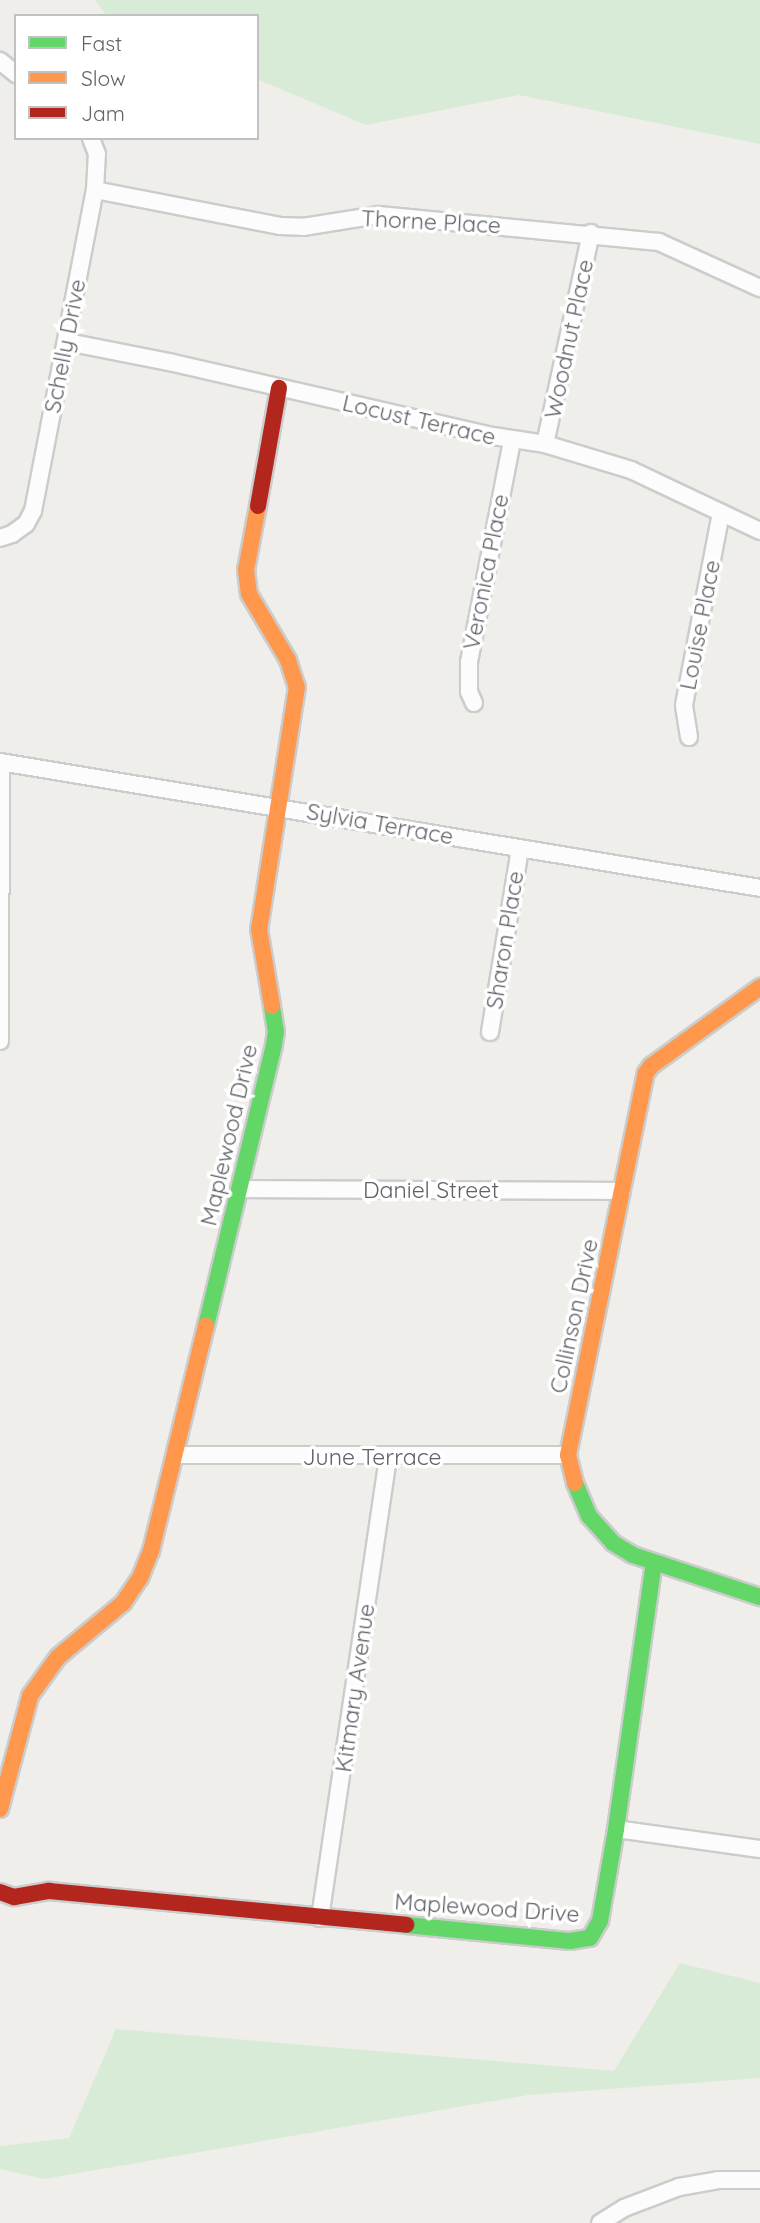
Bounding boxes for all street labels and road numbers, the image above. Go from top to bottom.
street label: Thorne Place [360,205,502,239]
street label: Woodnut Place [539,257,599,421]
street label: Schelly Drive [38,277,92,415]
street label: Locust Terrace [340,389,498,451]
street label: Veronica Place [457,492,515,652]
street label: Louise Place [674,558,726,692]
street label: Sylvia Terrace [305,798,455,850]
street label: Sharon Place [480,869,530,1011]
street label: Maplewood Drive [195,1041,263,1229]
street label: Daniel Street [363,1176,499,1204]
street label: Collinson Drive [544,1236,604,1396]
street label: June Terrace [302,1443,442,1471]
street label: Kitmary Avenue [330,1602,380,1774]
street label: Maplewood Drive [393,1888,581,1928]

